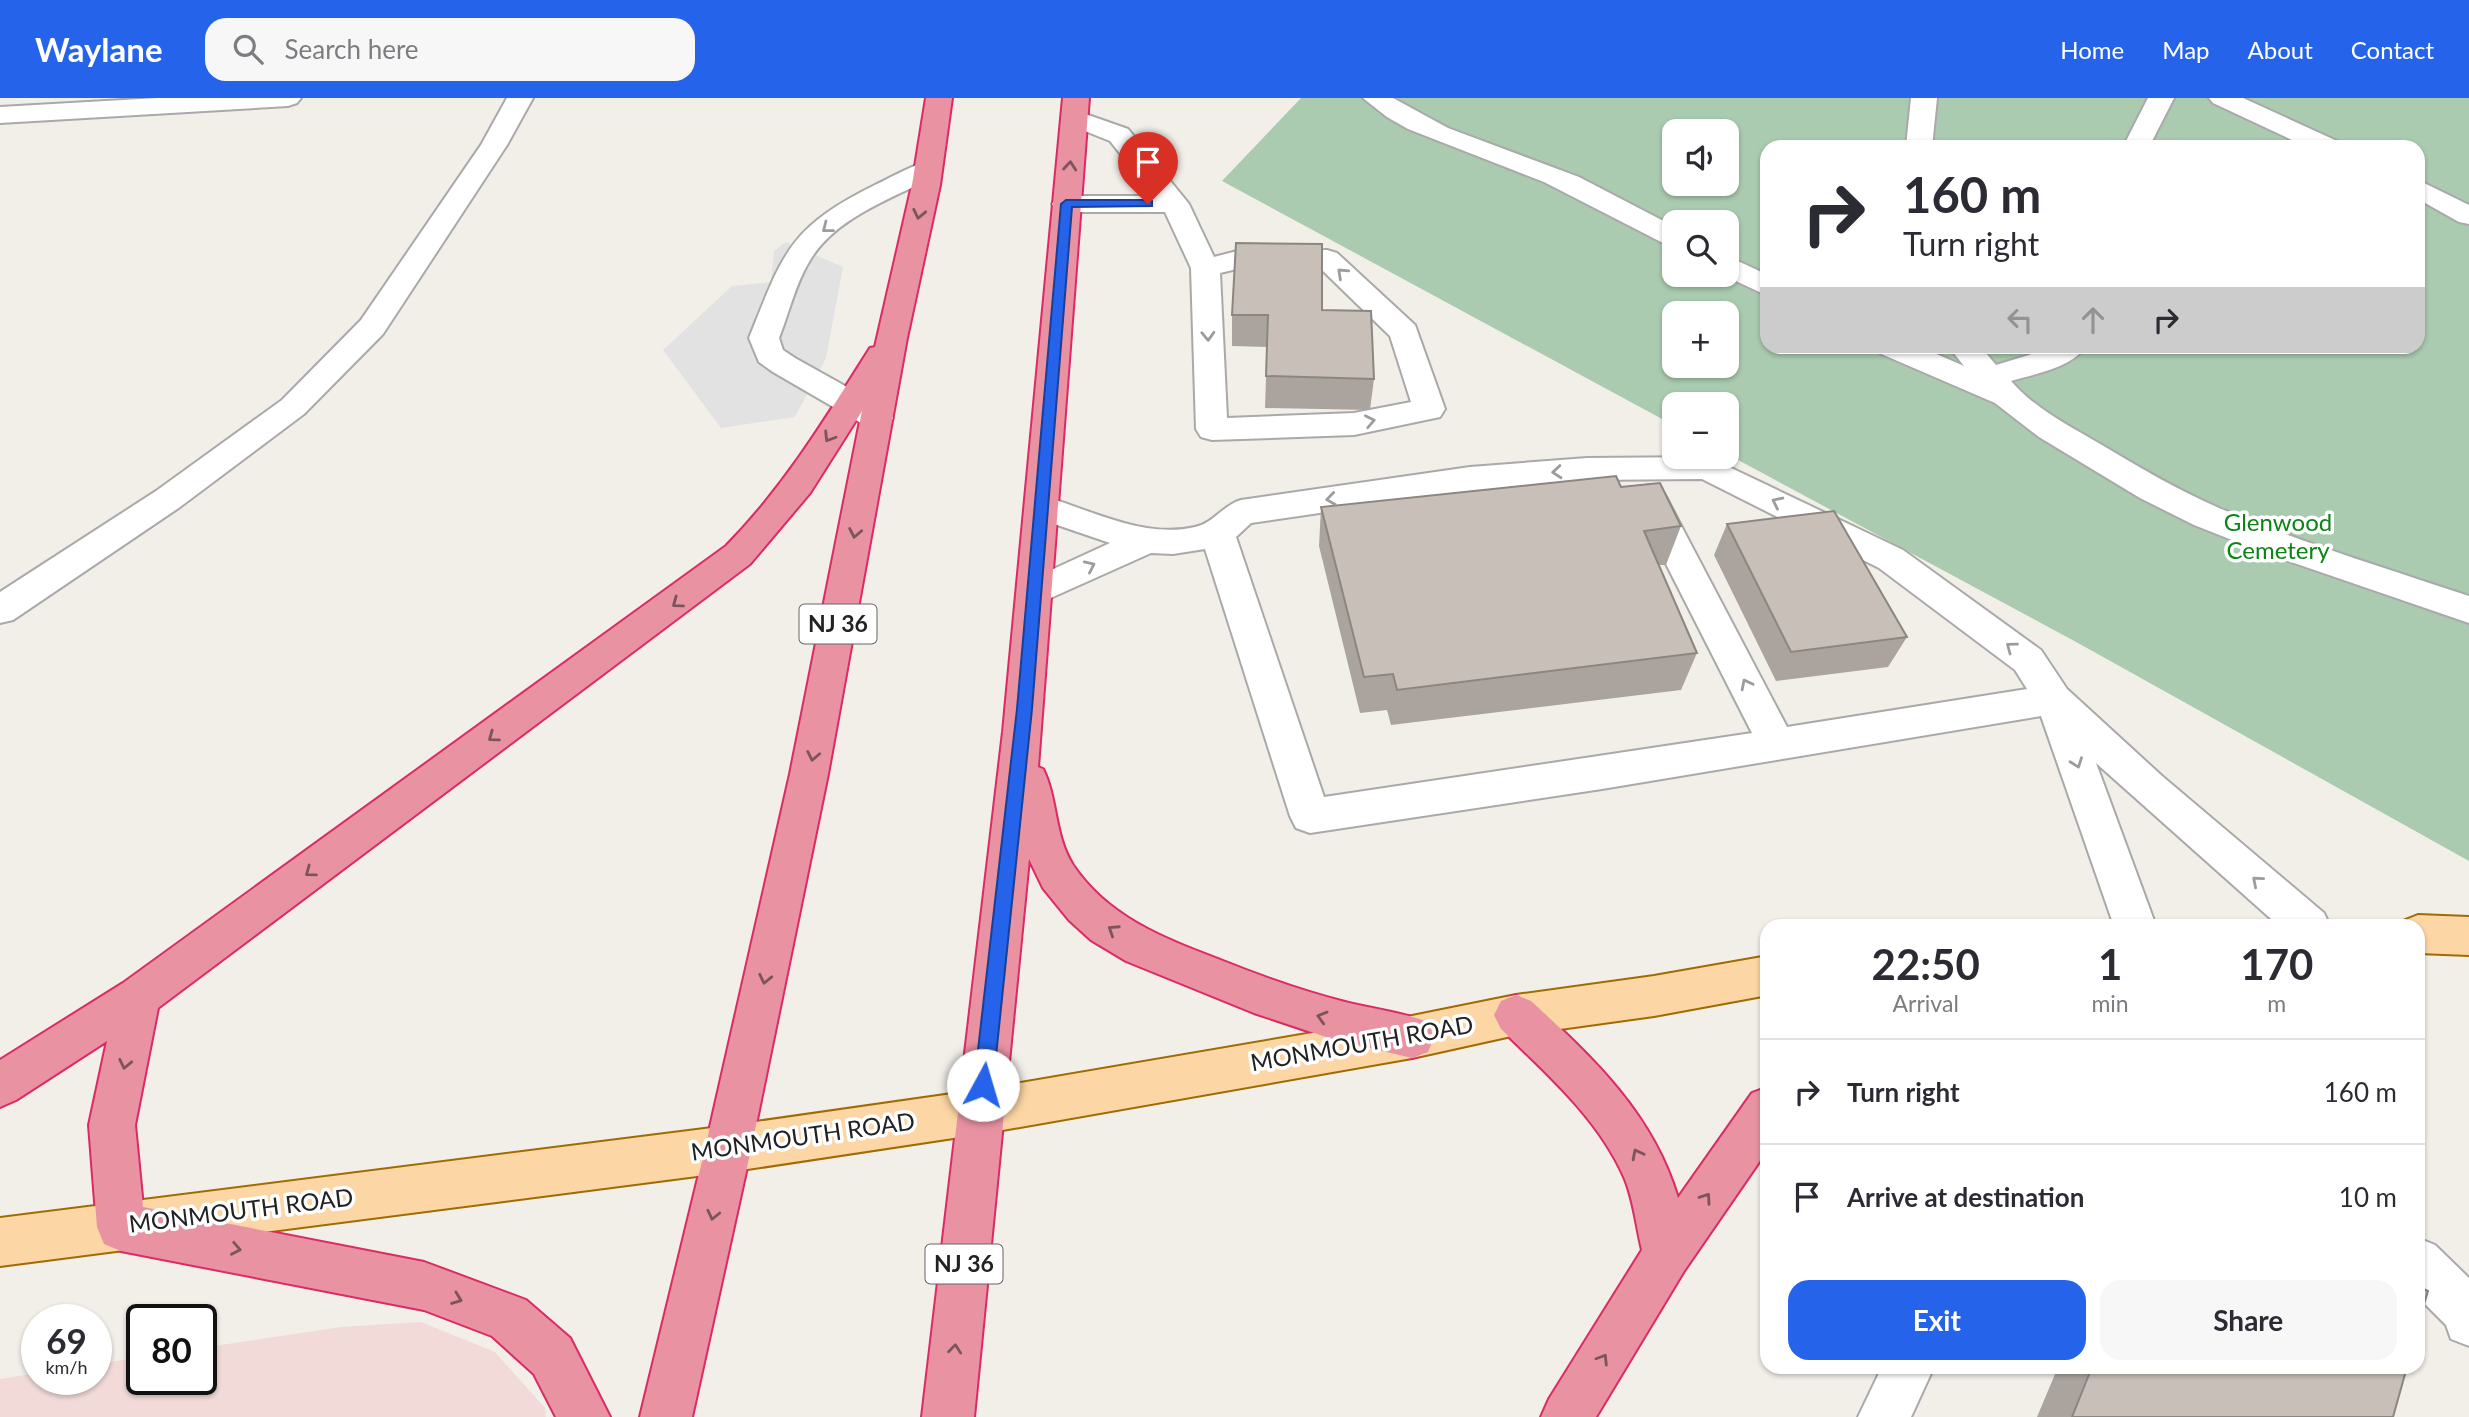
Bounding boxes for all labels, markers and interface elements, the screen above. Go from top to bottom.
search box [205,18,695,81]
text: Waylane [35,29,163,69]
icon: search [229,30,267,68]
text: Search here [285,33,419,65]
text: Home [2060,35,2124,64]
text: Map [2162,35,2210,64]
text: About [2248,35,2313,64]
text: Contact [2351,35,2434,64]
map controls [1662,119,1739,469]
button: sound [1662,119,1739,196]
pin [1118,132,1178,204]
icon: arrive [1129,143,1167,181]
one-way arrow [1062,160,1077,171]
text: 160 m [1903,165,2041,223]
icon: right [1788,168,1879,259]
one-way arrow [913,208,928,220]
button: search [1662,210,1739,287]
one-way arrow [823,220,835,232]
text: Turn right [1903,224,2039,263]
one-way arrow [1337,269,1350,281]
button: + [1662,301,1739,378]
icon: left [2001,301,2039,339]
icon: ahead [2074,301,2112,339]
icon: right [2147,301,2185,339]
one-way arrow [1200,331,1215,342]
button: − [1662,392,1739,469]
one-way arrow [1364,415,1376,430]
one-way arrow [825,430,838,443]
one-way arrow [1551,464,1562,479]
one-way arrow [1325,492,1337,507]
one-way arrow [1772,497,1784,511]
park label: Glenwood Cemetery [2224,507,2332,564]
one-way arrow [848,527,863,539]
one-way arrow [1083,561,1095,575]
one-way arrow [672,595,685,607]
road number: NJ 36 [800,604,876,644]
one-way arrow [2006,643,2018,656]
one-way arrow [1740,678,1754,691]
one-way arrow [488,729,501,741]
one-way arrow [806,750,821,762]
one-way arrow [2069,756,2083,769]
one-way arrow [305,863,317,876]
one-way arrow [2252,877,2265,889]
one-way arrow [1107,925,1120,938]
text: 22:50 [1872,939,1980,989]
text: 1 [2098,939,2122,989]
text: 170 [2240,939,2313,989]
one-way arrow [759,973,773,985]
text: Arrival [1893,989,1959,1017]
text: min [2091,989,2129,1017]
text: m [2267,989,2286,1017]
street label: MONMOUTH ROAD [1248,1009,1475,1076]
one-way arrow [1316,1011,1328,1026]
position arrow [946,1048,1020,1122]
one-way arrow [118,1058,133,1070]
icon: right [1788,1073,1826,1111]
text: Turn right [1847,1076,1960,1108]
text: 160 m [2324,1076,2397,1108]
street label: MONMOUTH ROAD [689,1105,917,1166]
one-way arrow [1631,1149,1645,1162]
icon: arrive [1788,1178,1826,1216]
street label: MONMOUTH ROAD [127,1181,355,1238]
text: Arrive at destination [1847,1181,2084,1213]
text: 10 m [2339,1181,2397,1213]
one-way arrow [1698,1193,1710,1206]
one-way arrow [707,1209,721,1221]
one-way arrow [230,1241,242,1256]
road number: NJ 36 [926,1245,1002,1284]
button: Exit [1788,1280,2086,1360]
button: Share [2100,1280,2397,1360]
one-way arrow [451,1290,463,1304]
speed limit sign: 80 [126,1304,217,1395]
text: 69 [46,1319,87,1361]
one-way arrow [947,1343,962,1354]
one-way arrow [1594,1353,1607,1366]
text: km/h [45,1356,88,1378]

